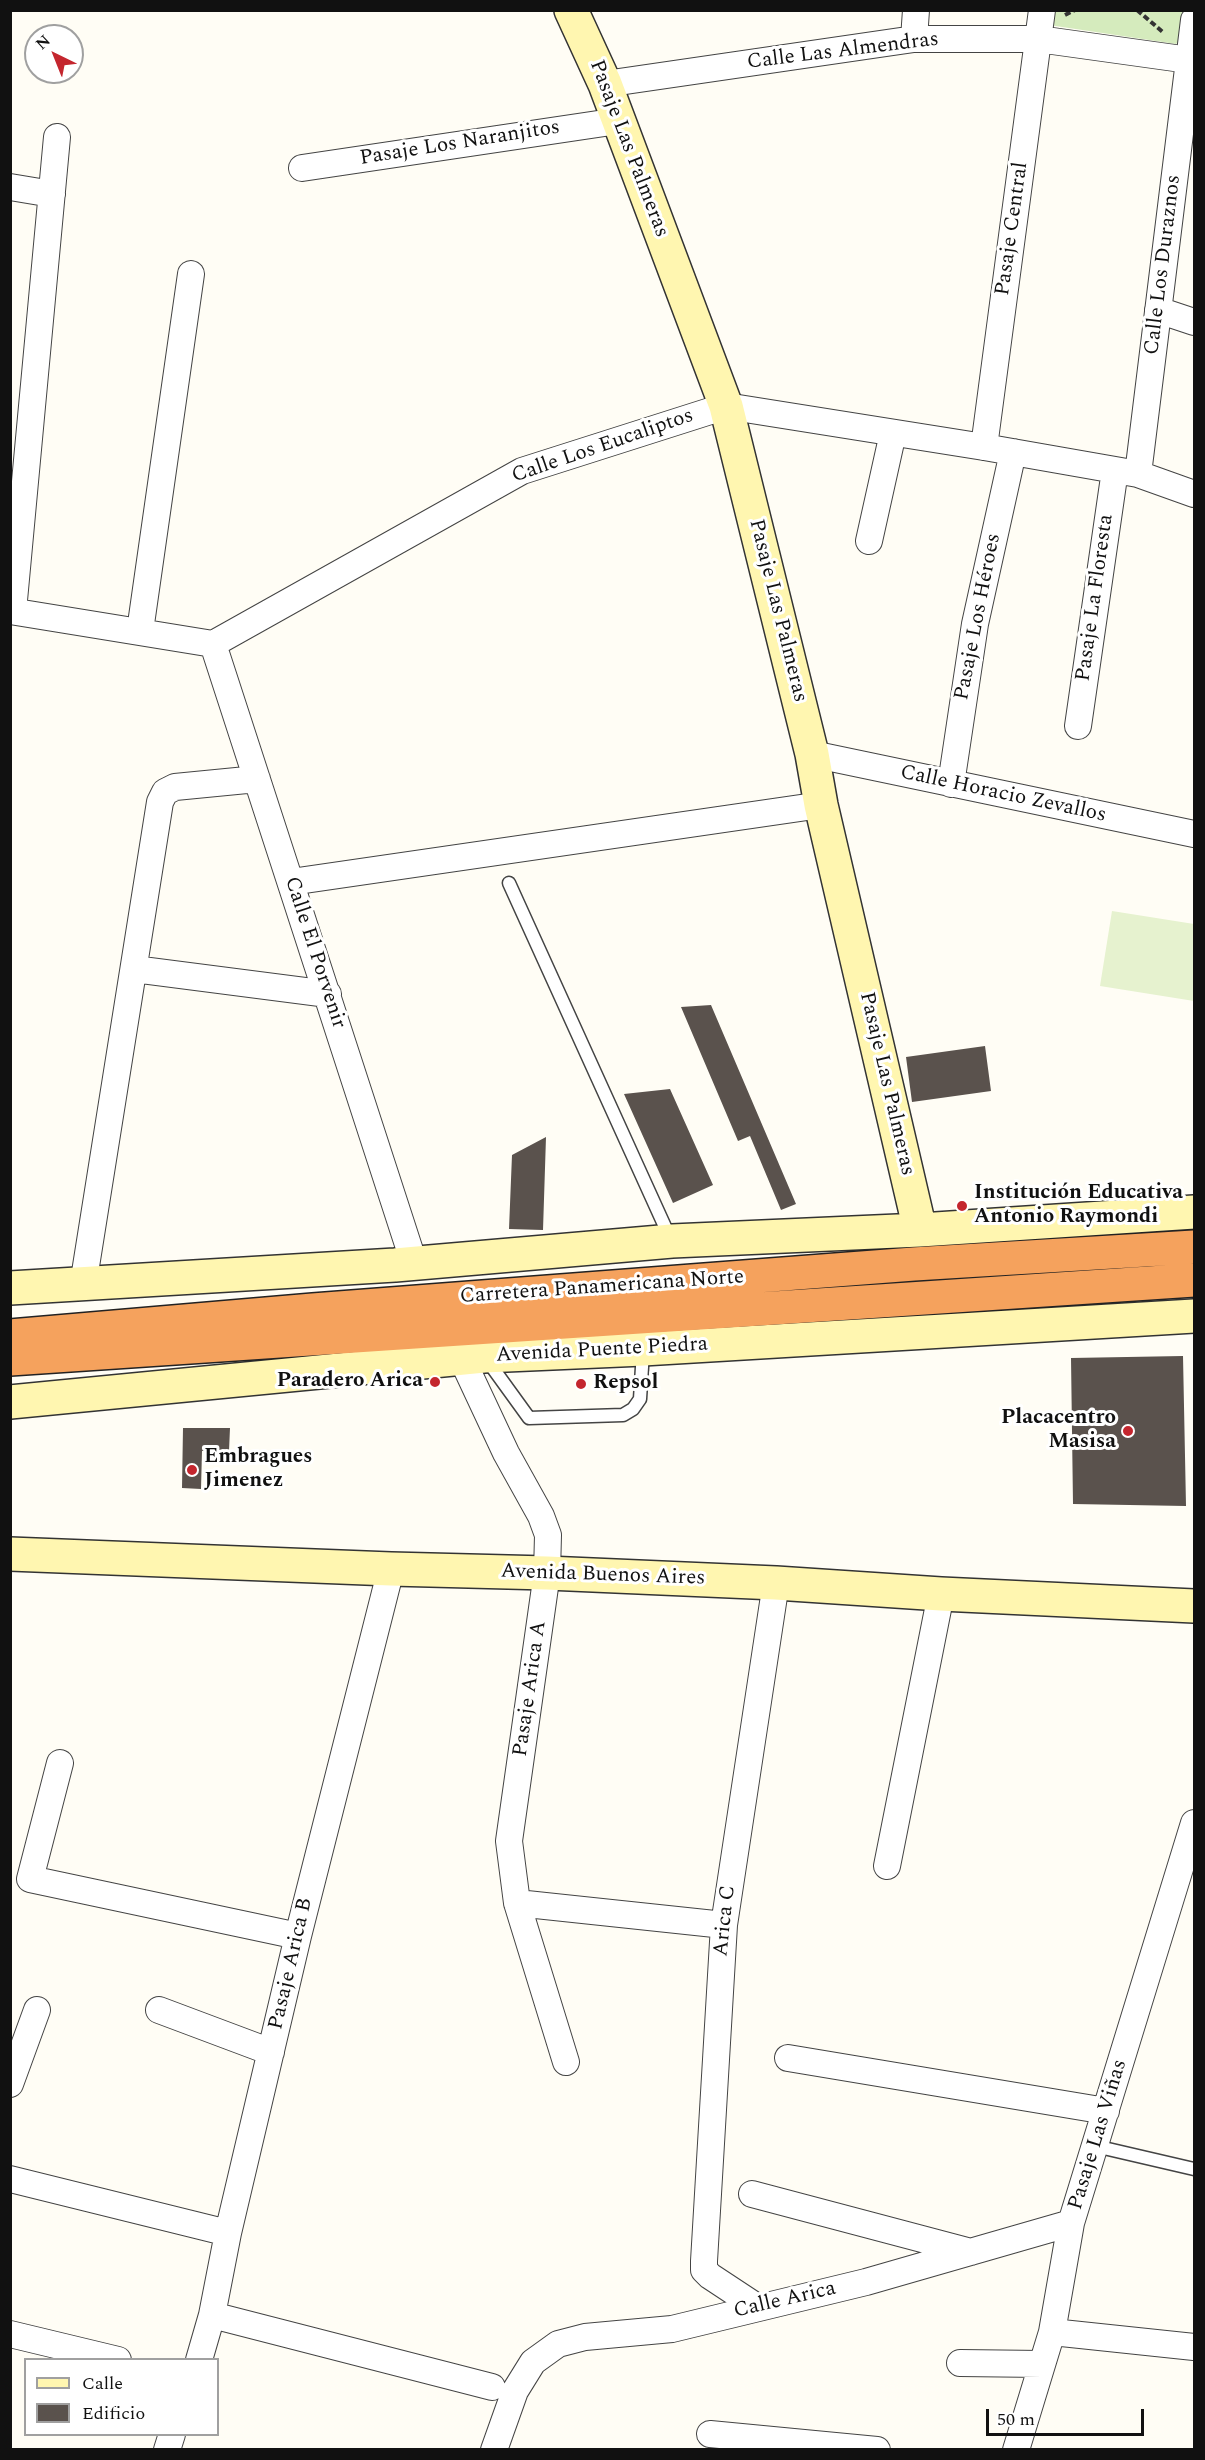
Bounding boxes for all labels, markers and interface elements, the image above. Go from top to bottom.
north arrow [24,24,84,84]
street label: Calle Las Almendras [746,28,940,76]
text: N [30,29,56,56]
street label: Pasaje Las Palmeras [583,57,673,241]
street label: Pasaje Los Naranjitos [358,116,562,172]
street label: Pasaje Central [991,161,1035,297]
street label: Calle Los Duraznos [1140,173,1188,357]
street label: Calle Los Eucaliptos [509,404,697,490]
street label: Pasaje La Floresta [1072,513,1120,683]
street label: Pasaje Las Palmeras [742,517,812,705]
street label: Pasaje Los Héroes [950,531,1008,703]
street label: Calle Horacio Zevallos [898,761,1108,829]
street label: Calle El Porvenir [278,874,350,1032]
street label: Pasaje Las Palmeras [853,990,919,1178]
place label: Institución Educativa Antonio Raymondi [974,1181,1183,1231]
marker: Institución Educativa Antonio Raymondi [955,1199,969,1213]
street label: Carretera Panamericana Norte [459,1265,745,1311]
street label: Avenida Puente Piedra [495,1333,709,1369]
place label: Paradero Arica [277,1369,423,1395]
place label: Repsol [593,1371,658,1397]
marker: Paradero Arica [428,1375,442,1389]
marker: Repsol [574,1377,588,1391]
place label: Placacentro Masisa [1001,1406,1116,1456]
marker: Placacentro Masisa [1121,1424,1135,1438]
place label: Embragues Jimenez [204,1445,312,1495]
marker: Embragues Jimenez [185,1463,199,1477]
street label: Avenida Buenos Aires [500,1560,706,1592]
street label: Pasaje Arica A [509,1620,553,1758]
street label: Arica C [710,1884,742,1958]
street label: Pasaje Arica B [265,1896,319,2032]
street label: Pasaje Las Viñas [1064,2057,1134,2213]
street label: Calle Arica [731,2277,839,2325]
legend [24,2358,219,2436]
text: Calle [82,2370,123,2397]
scale bar [989,2397,1146,2435]
text: Edificio [82,2400,145,2427]
text: 50 m [997,2406,1035,2433]

